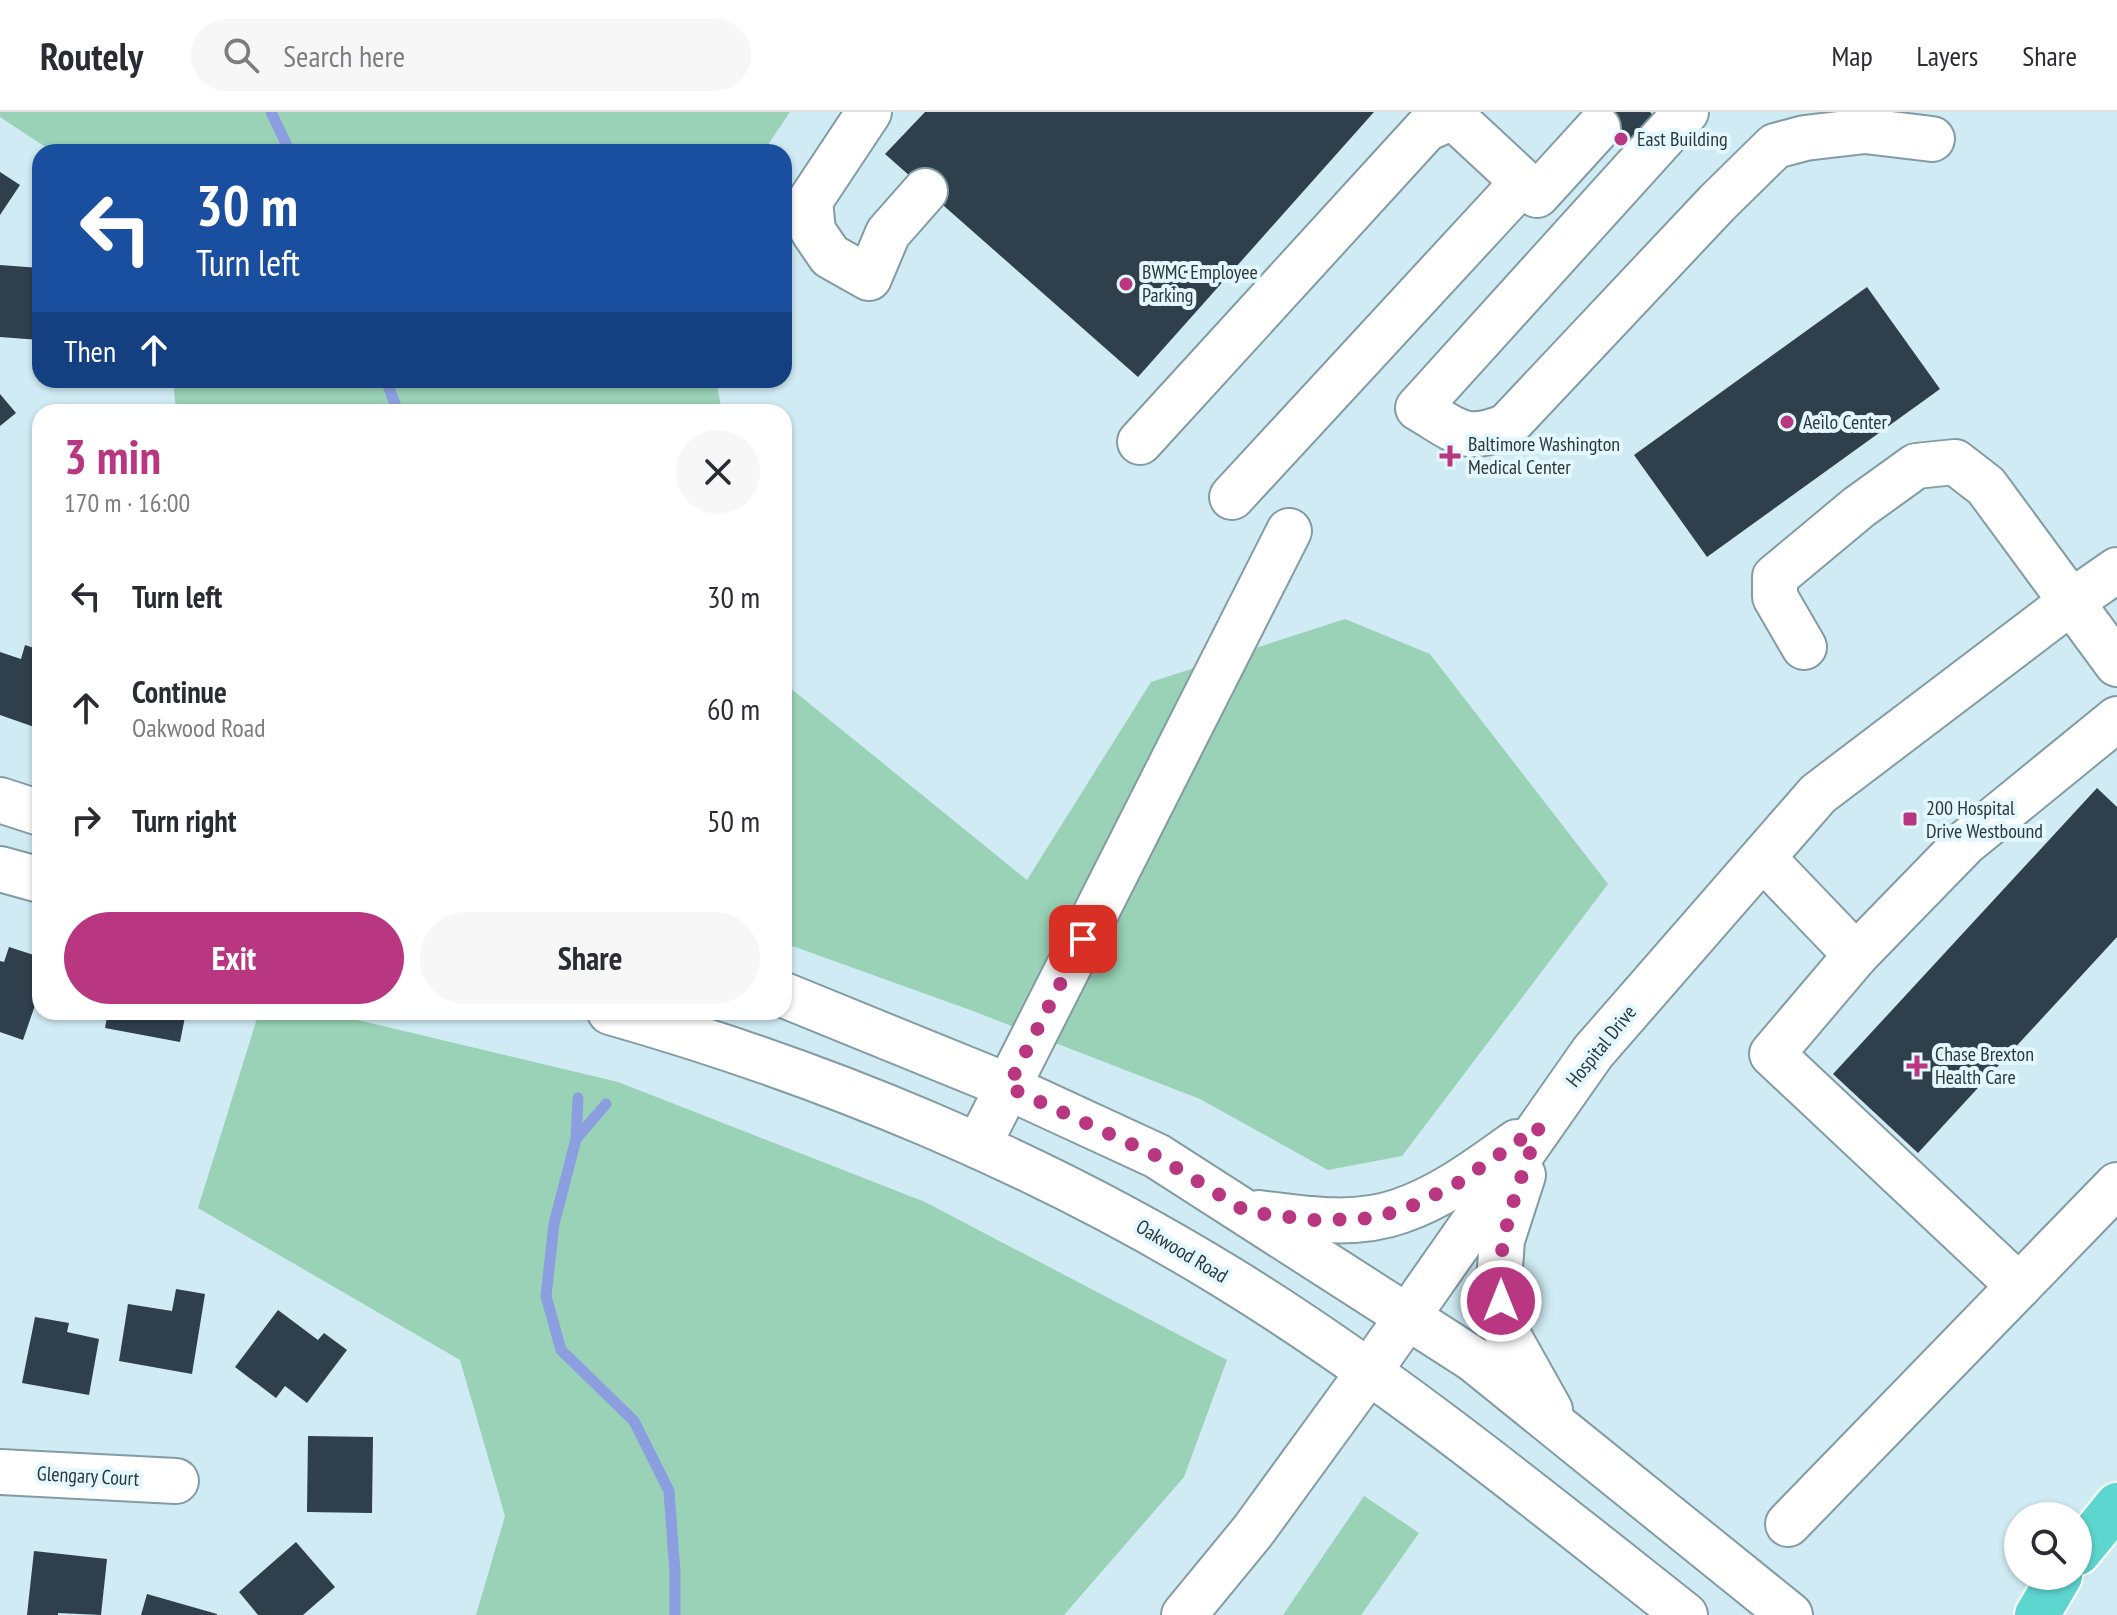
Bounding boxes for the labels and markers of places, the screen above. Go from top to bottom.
place label: East Building [1637,126,1728,152]
marker: East Building [1612,130,1630,148]
place label: BWMC Employee Parking [1142,259,1258,308]
marker: BWMC Employee Parking [1117,275,1135,293]
place label: Aeilo Center [1803,409,1888,435]
marker: Aeilo Center [1778,413,1796,431]
place label: Baltimore Washington Medical Center [1468,431,1620,480]
marker: Baltimore Washington Medical Center [1439,445,1461,467]
place label: 200 Hospital Drive Westbound [1926,795,2043,844]
marker: 200 Hospital Drive Westbound [1901,810,1919,828]
pin [1049,905,1117,973]
place label: Chase Brexton Health Care [1935,1041,2034,1090]
marker: Chase Brexton Health Care [1906,1055,1928,1077]

